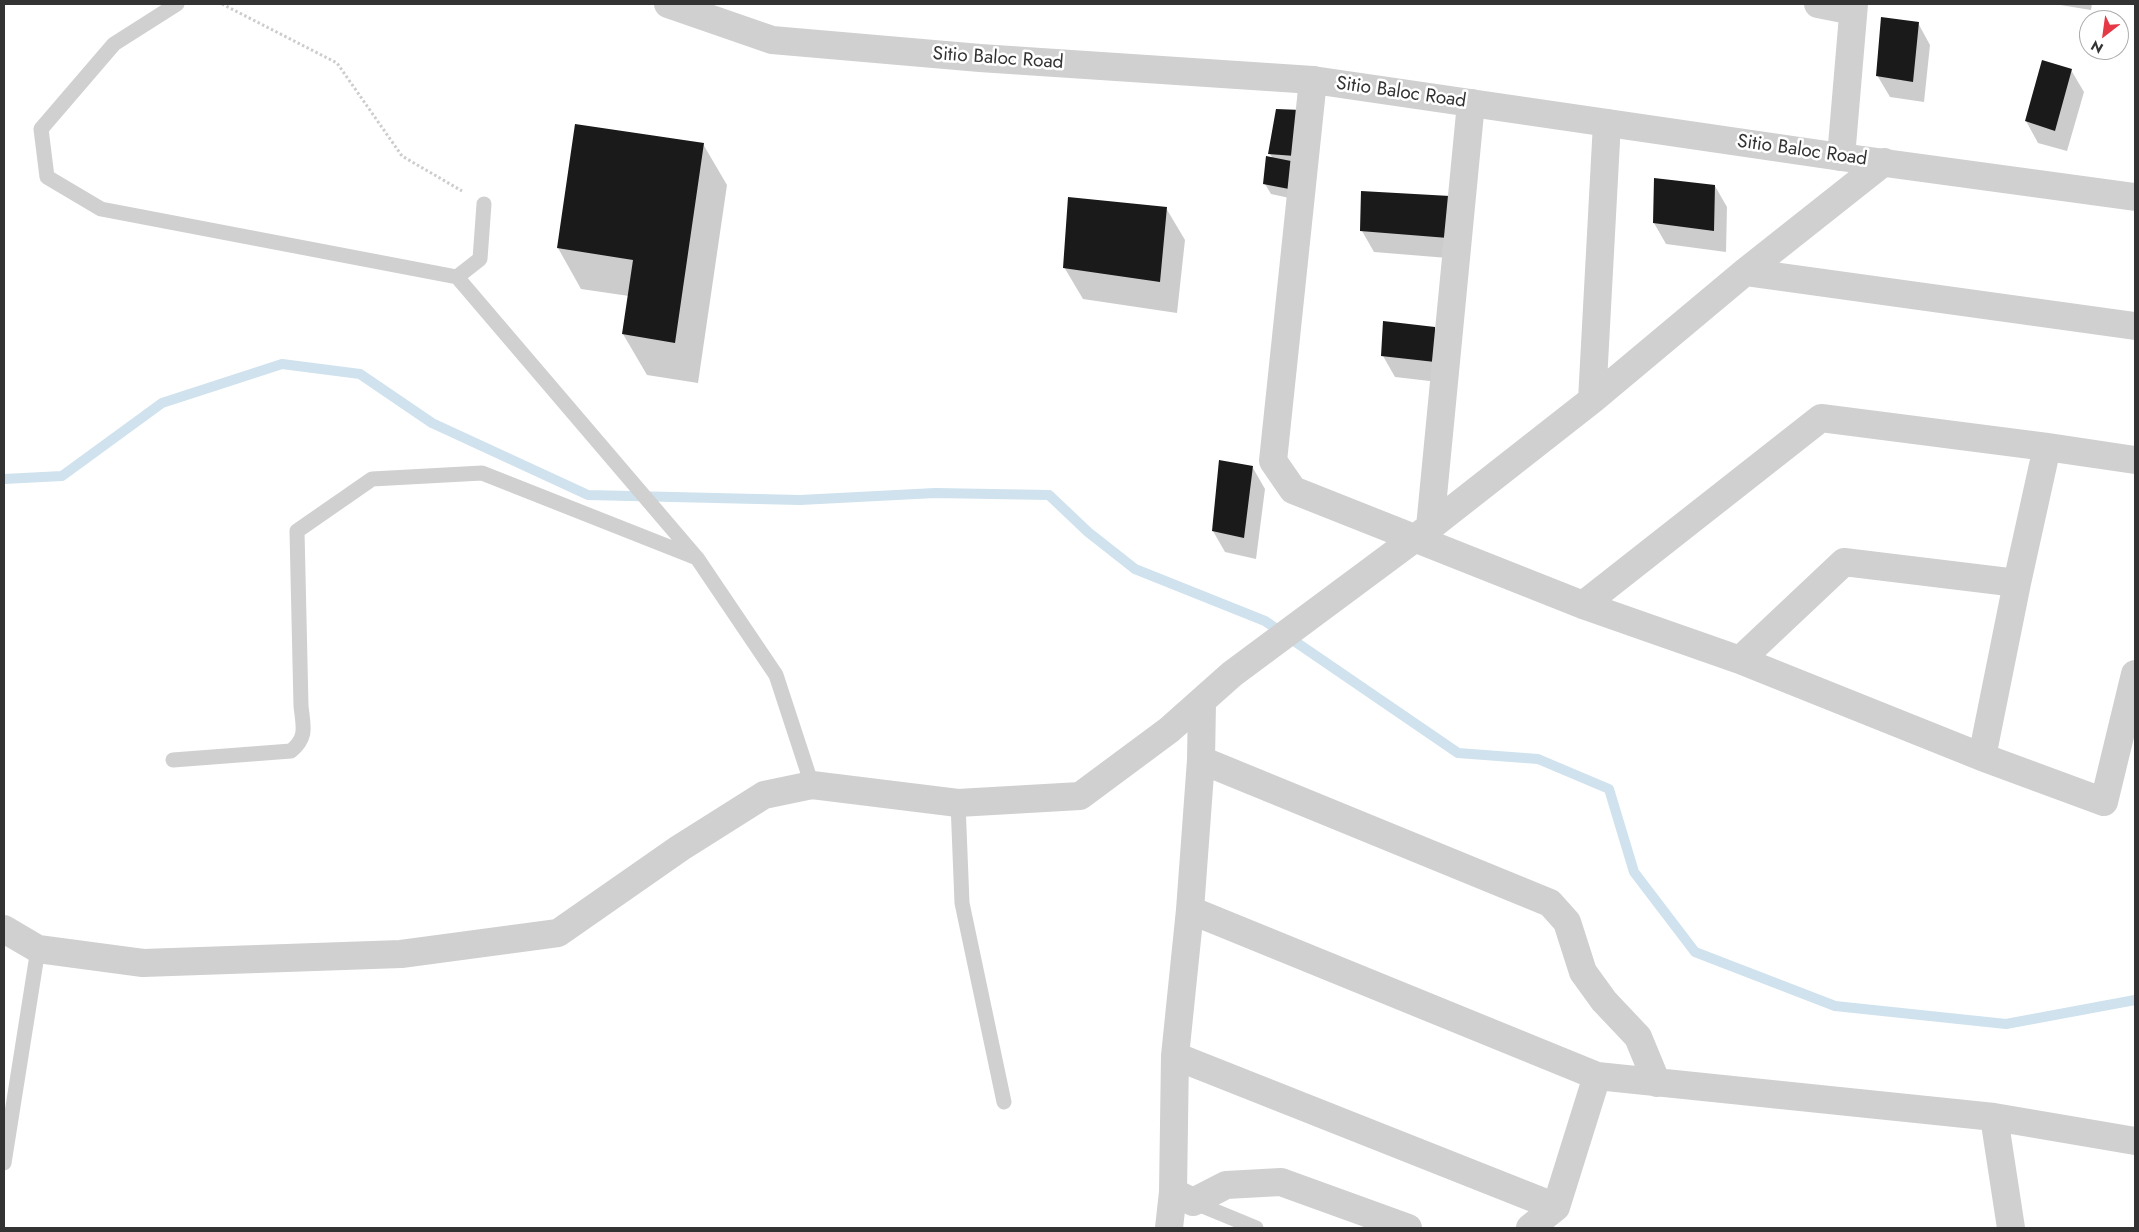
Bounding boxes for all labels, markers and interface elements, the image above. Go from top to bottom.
north arrow [2079,10,2129,60]
text: N [2087,36,2107,59]
street label: Sitio Baloc Road [932,43,1064,75]
street label: Sitio Baloc Road [1334,73,1468,113]
street label: Sitio Baloc Road [1735,131,1869,171]

